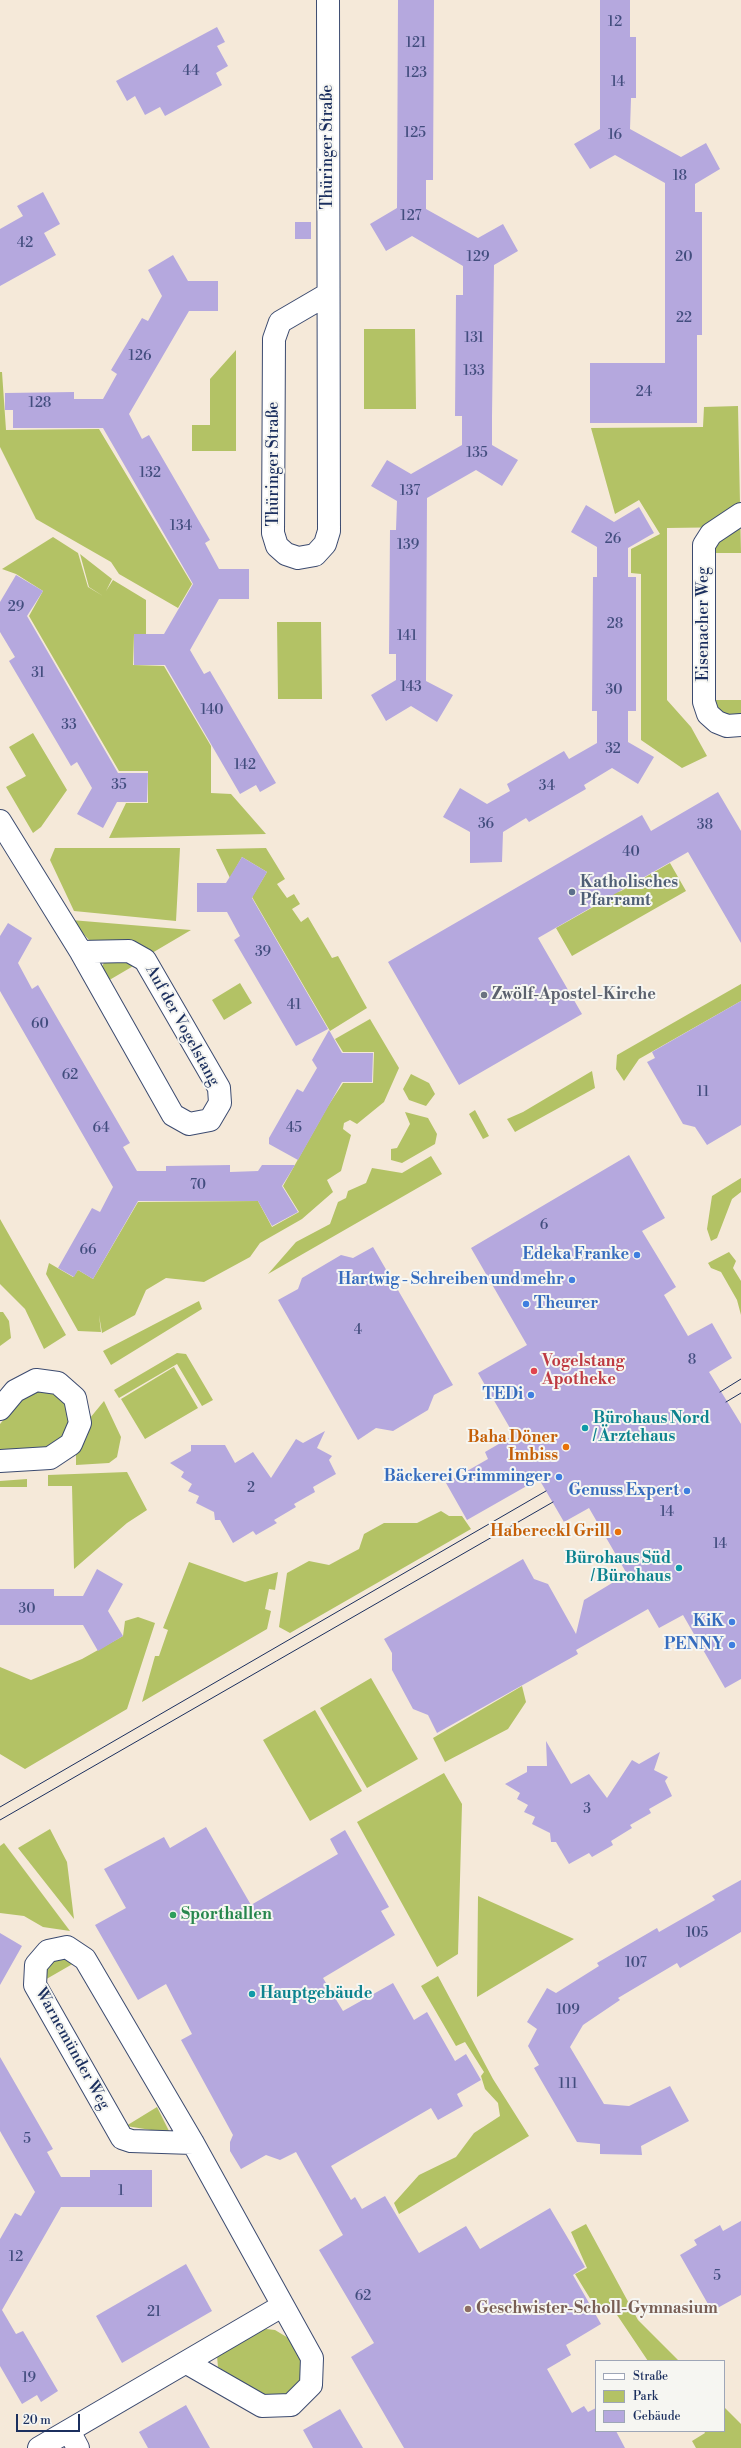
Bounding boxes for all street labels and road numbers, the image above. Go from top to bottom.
street label: Thüringer Straße [318,85,338,209]
street label: Thüringer Straße [264,402,284,526]
street label: Eisenacher Weg [694,567,714,681]
street label: Auf der Vogelstang [141,962,223,1090]
street label: Warnemünder Weg [31,1985,113,2113]

